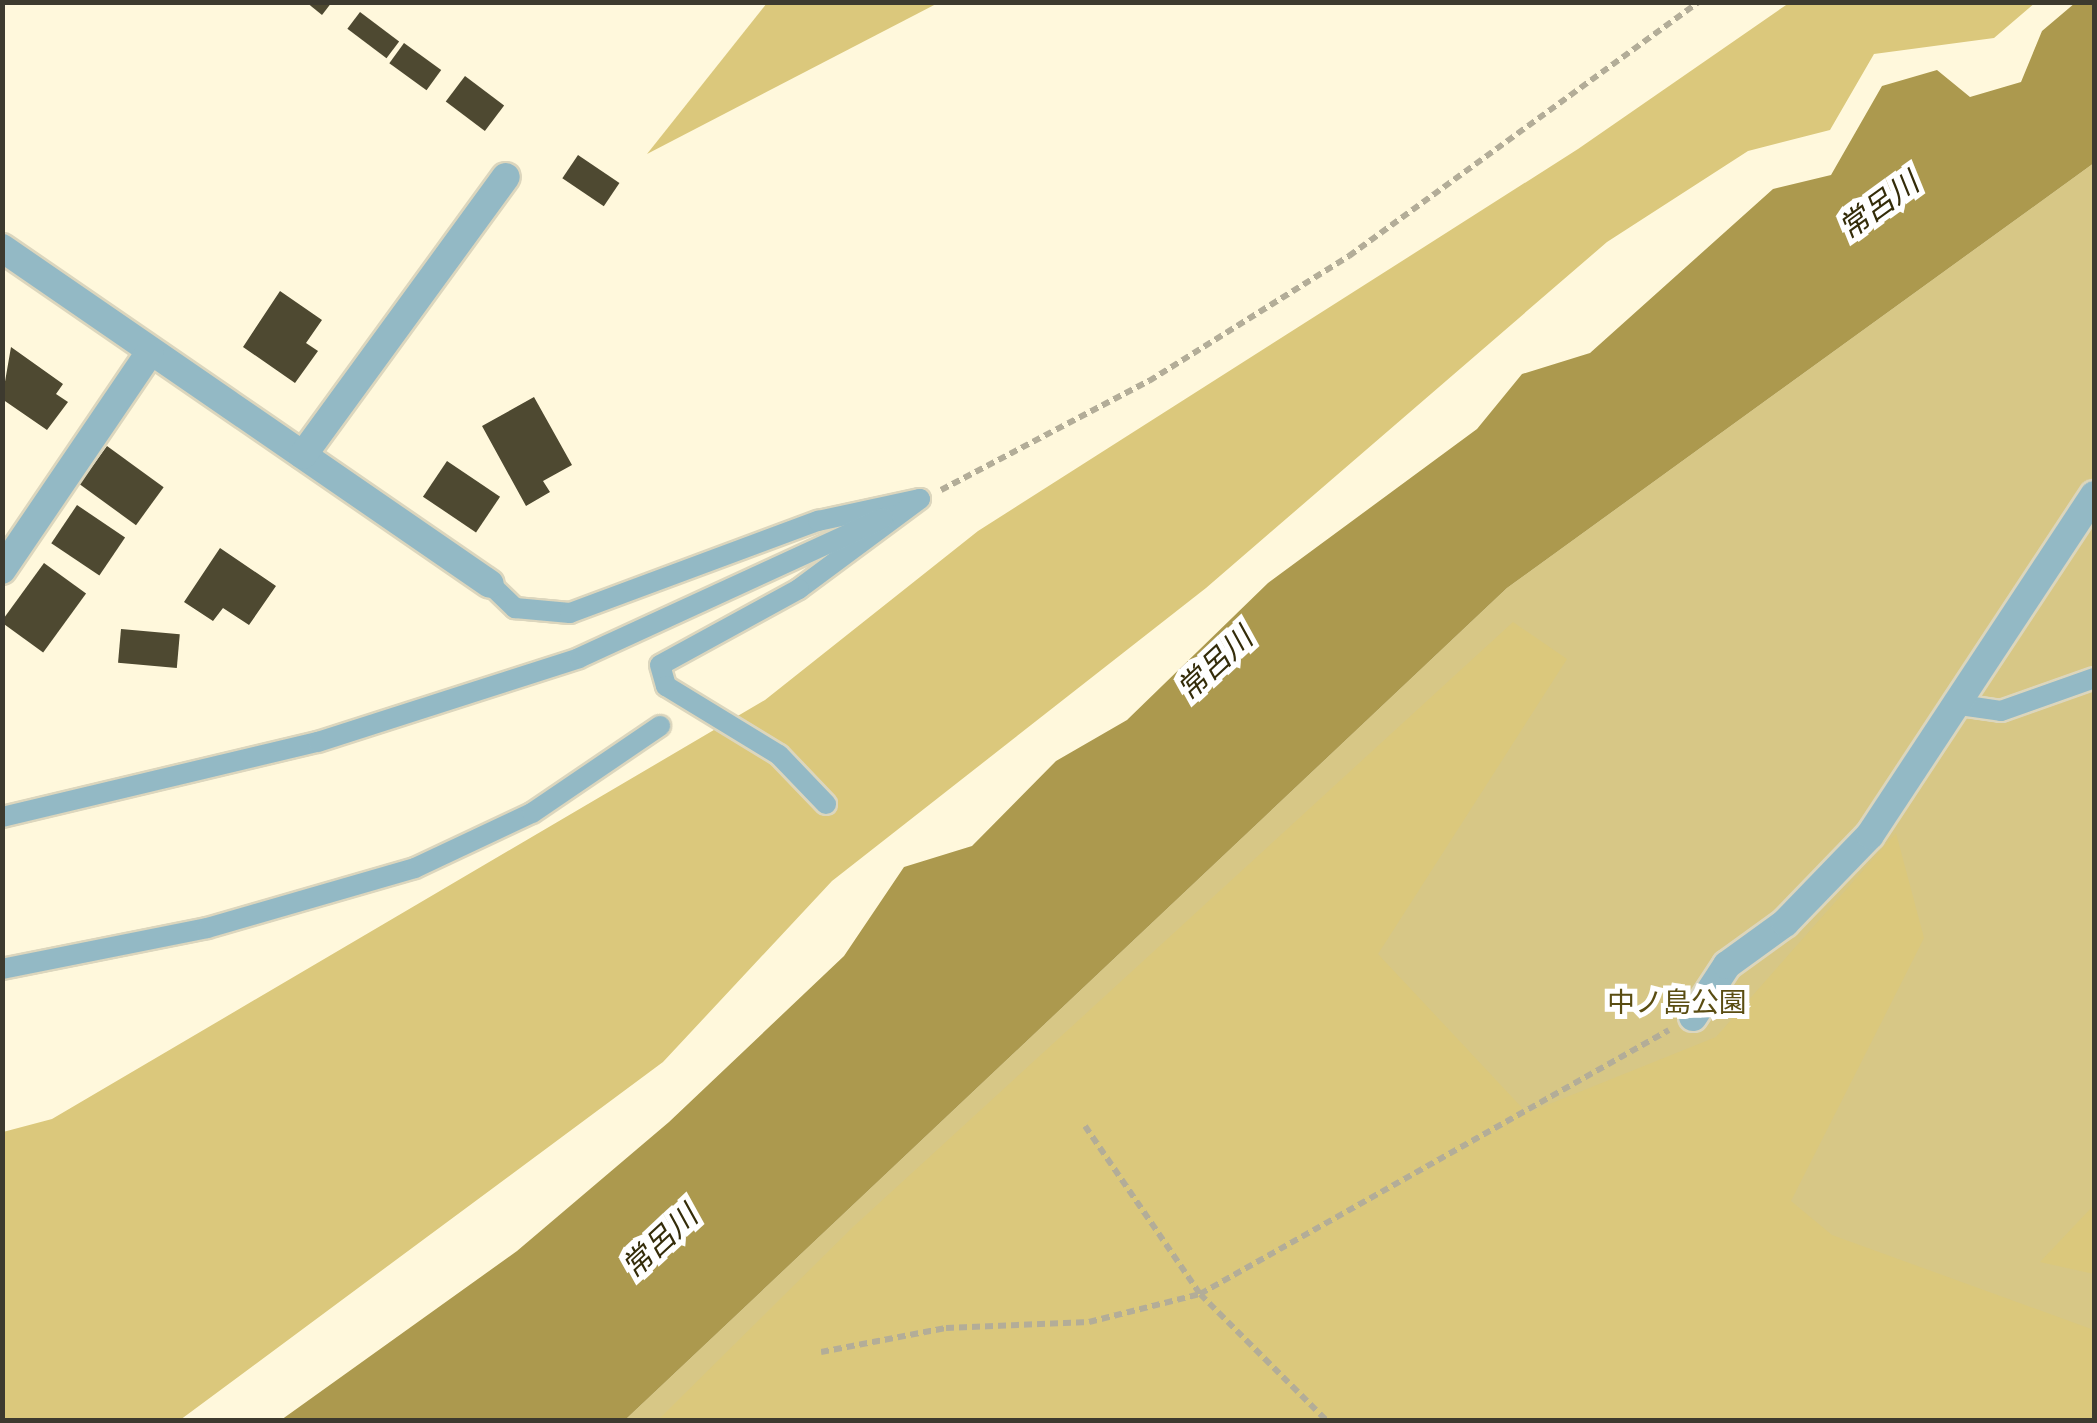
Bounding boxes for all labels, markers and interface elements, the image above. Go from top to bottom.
water label: 常呂川 [1832,165,1926,247]
water label: 常呂川 [1170,620,1260,708]
park label: 中ノ島公園 [1607,986,1747,1020]
water label: 常呂川 [615,1198,705,1286]

